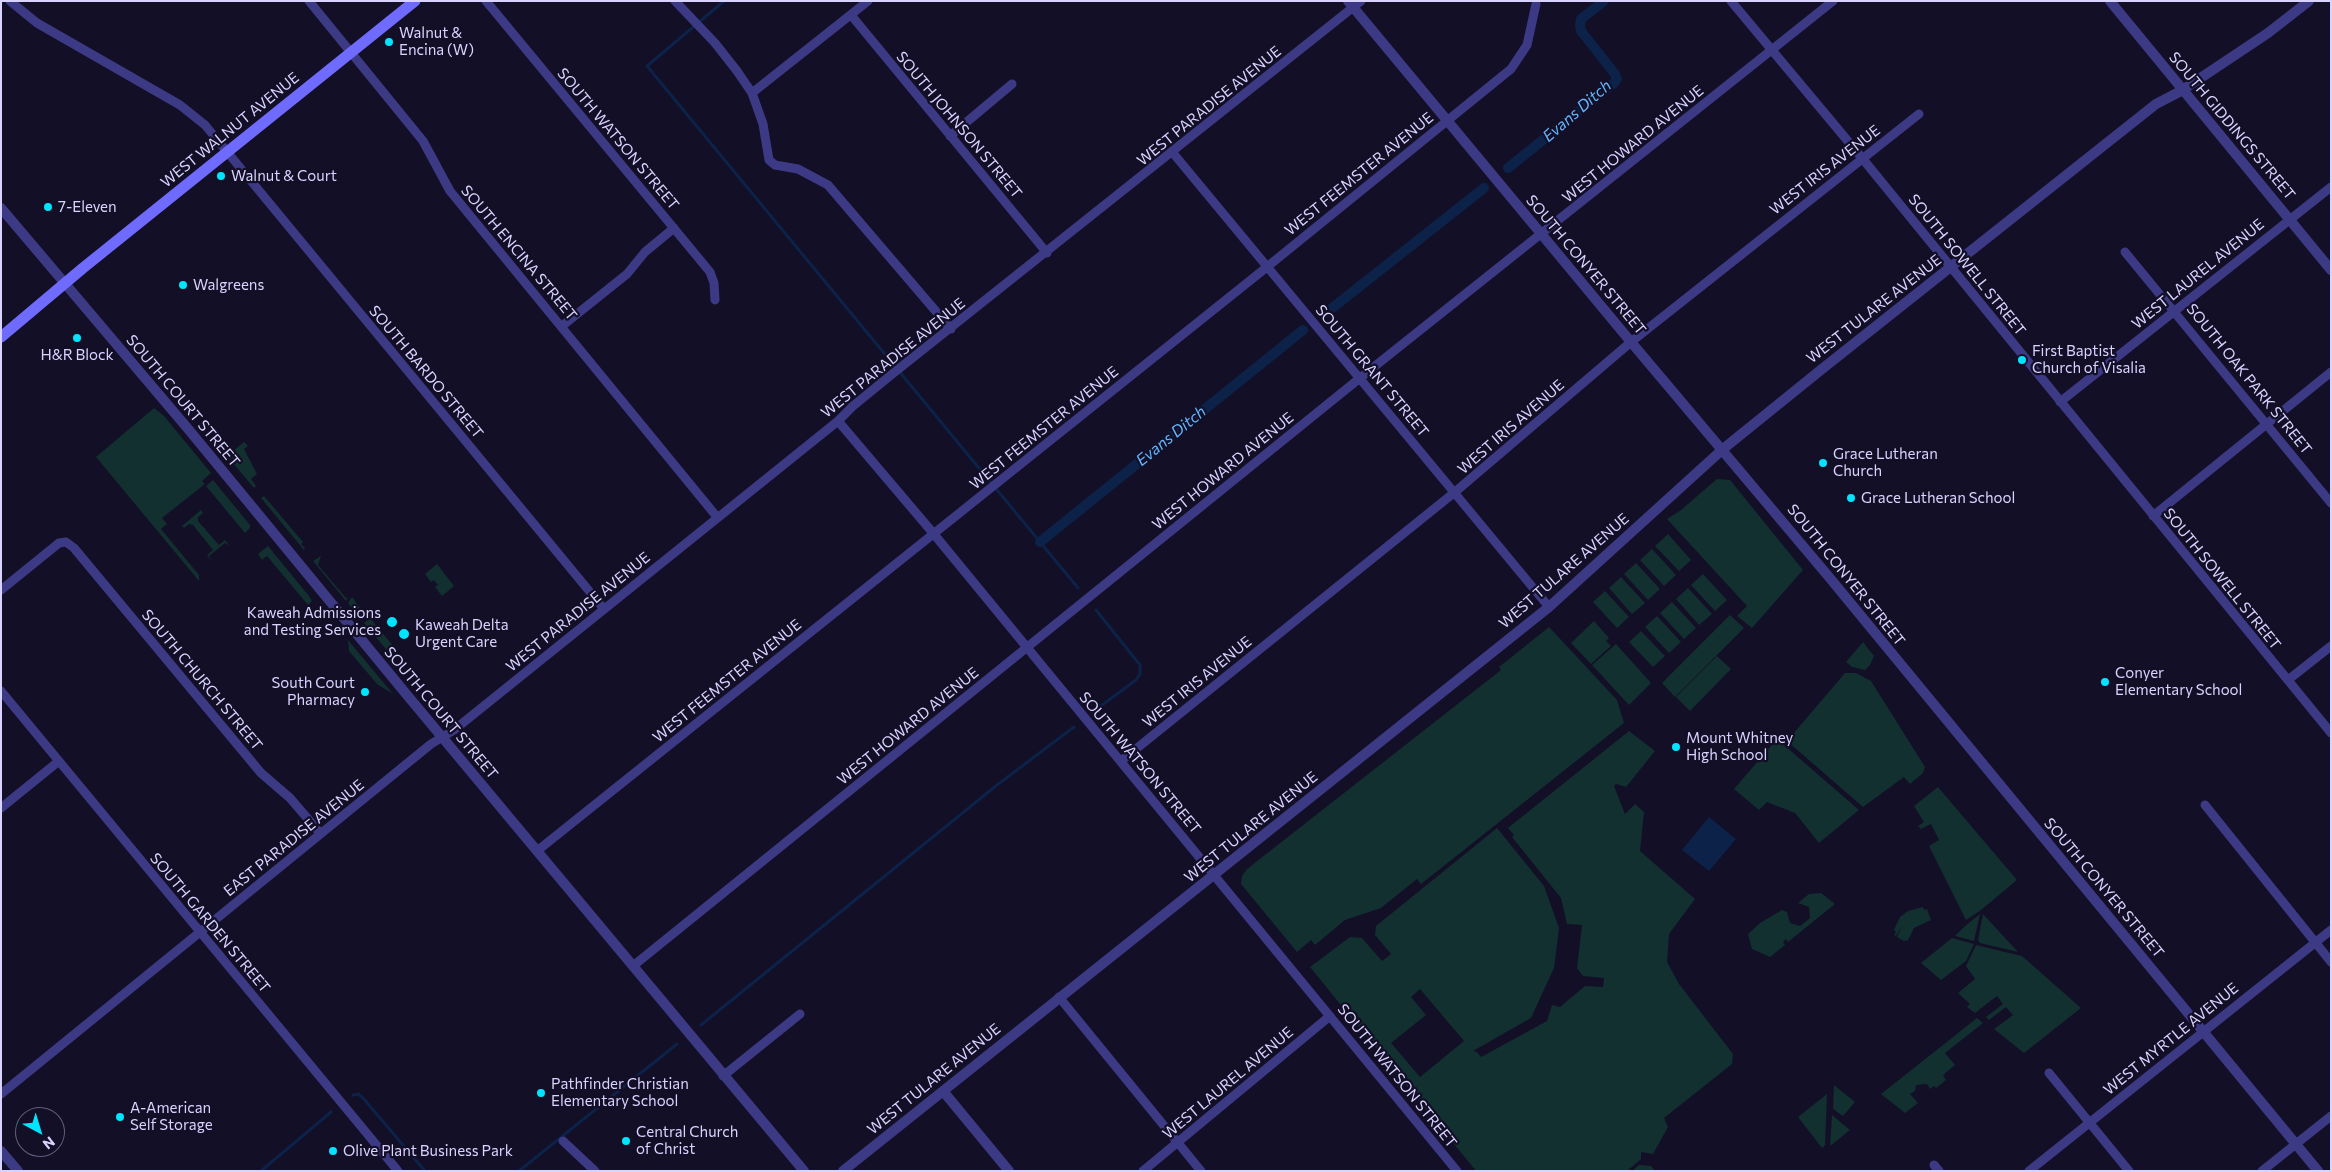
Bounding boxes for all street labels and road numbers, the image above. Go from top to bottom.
street label: WEST PARADISE AVENUE [1133,42,1285,170]
street label: SOUTH JOHNSON STREET [892,48,1026,202]
street label: SOUTH GIDDINGS STREET [2165,49,2299,203]
street label: SOUTH WATSON STREET [553,64,683,214]
street label: WEST WALNUT AVENUE [157,69,303,191]
street label: WEST HOWARD AVENUE [1559,81,1707,207]
street label: WEST FEEMSTER AVENUE [1281,109,1437,239]
street label: WEST IRIS AVENUE [1766,121,1884,219]
street label: SOUTH ENCINA STREET [457,182,581,324]
street label: SOUTH CONYER STREET [1522,191,1650,339]
street label: SOUTH SOWELL STREET [1904,191,2030,339]
street label: WEST LAUREL AVENUE [2128,215,2268,333]
street label: WEST TULARE AVENUE [1803,251,1945,367]
street label: WEST PARADISE AVENUE [817,294,969,422]
street label: SOUTH OAK PARK STREET [2183,300,2315,458]
street label: SOUTH GRANT STREET [1312,301,1432,441]
street label: SOUTH BARDO STREET [365,302,487,442]
street label: SOUTH COURT STREET [122,331,244,471]
street label: WEST FEEMSTER AVENUE [966,363,1122,493]
street label: WEST IRIS AVENUE [1454,376,1568,478]
street label: WEST HOWARD AVENUE [1149,408,1297,534]
street label: SOUTH CONYER STREET [1783,501,1909,649]
street label: SOUTH SOWELL STREET [2159,505,2285,653]
street label: WEST TULARE AVENUE [1495,510,1633,632]
street label: WEST PARADISE AVENUE [502,548,654,676]
street label: SOUTH CHURCH STREET [138,606,266,754]
street label: WEST FEEMSTER AVENUE [649,616,805,746]
street label: WEST IRIS AVENUE [1139,633,1255,731]
street label: SOUTH COURT STREET [380,643,502,783]
street label: WEST HOWARD AVENUE [834,663,982,789]
street label: SOUTH WATSON STREET [1075,688,1205,838]
street label: WEST TULARE AVENUE [1181,768,1321,886]
street label: EAST PARADISE AVENUE [220,776,368,900]
street label: SOUTH CONYER STREET [2040,814,2168,962]
street label: SOUTH GARDEN STREET [146,849,274,997]
street label: WEST MYRTLE AVENUE [2100,979,2242,1099]
street label: SOUTH WATSON STREET [1334,1001,1460,1151]
street label: WEST TULARE AVENUE [864,1020,1004,1138]
street label: WEST LAUREL AVENUE [1159,1023,1297,1143]

